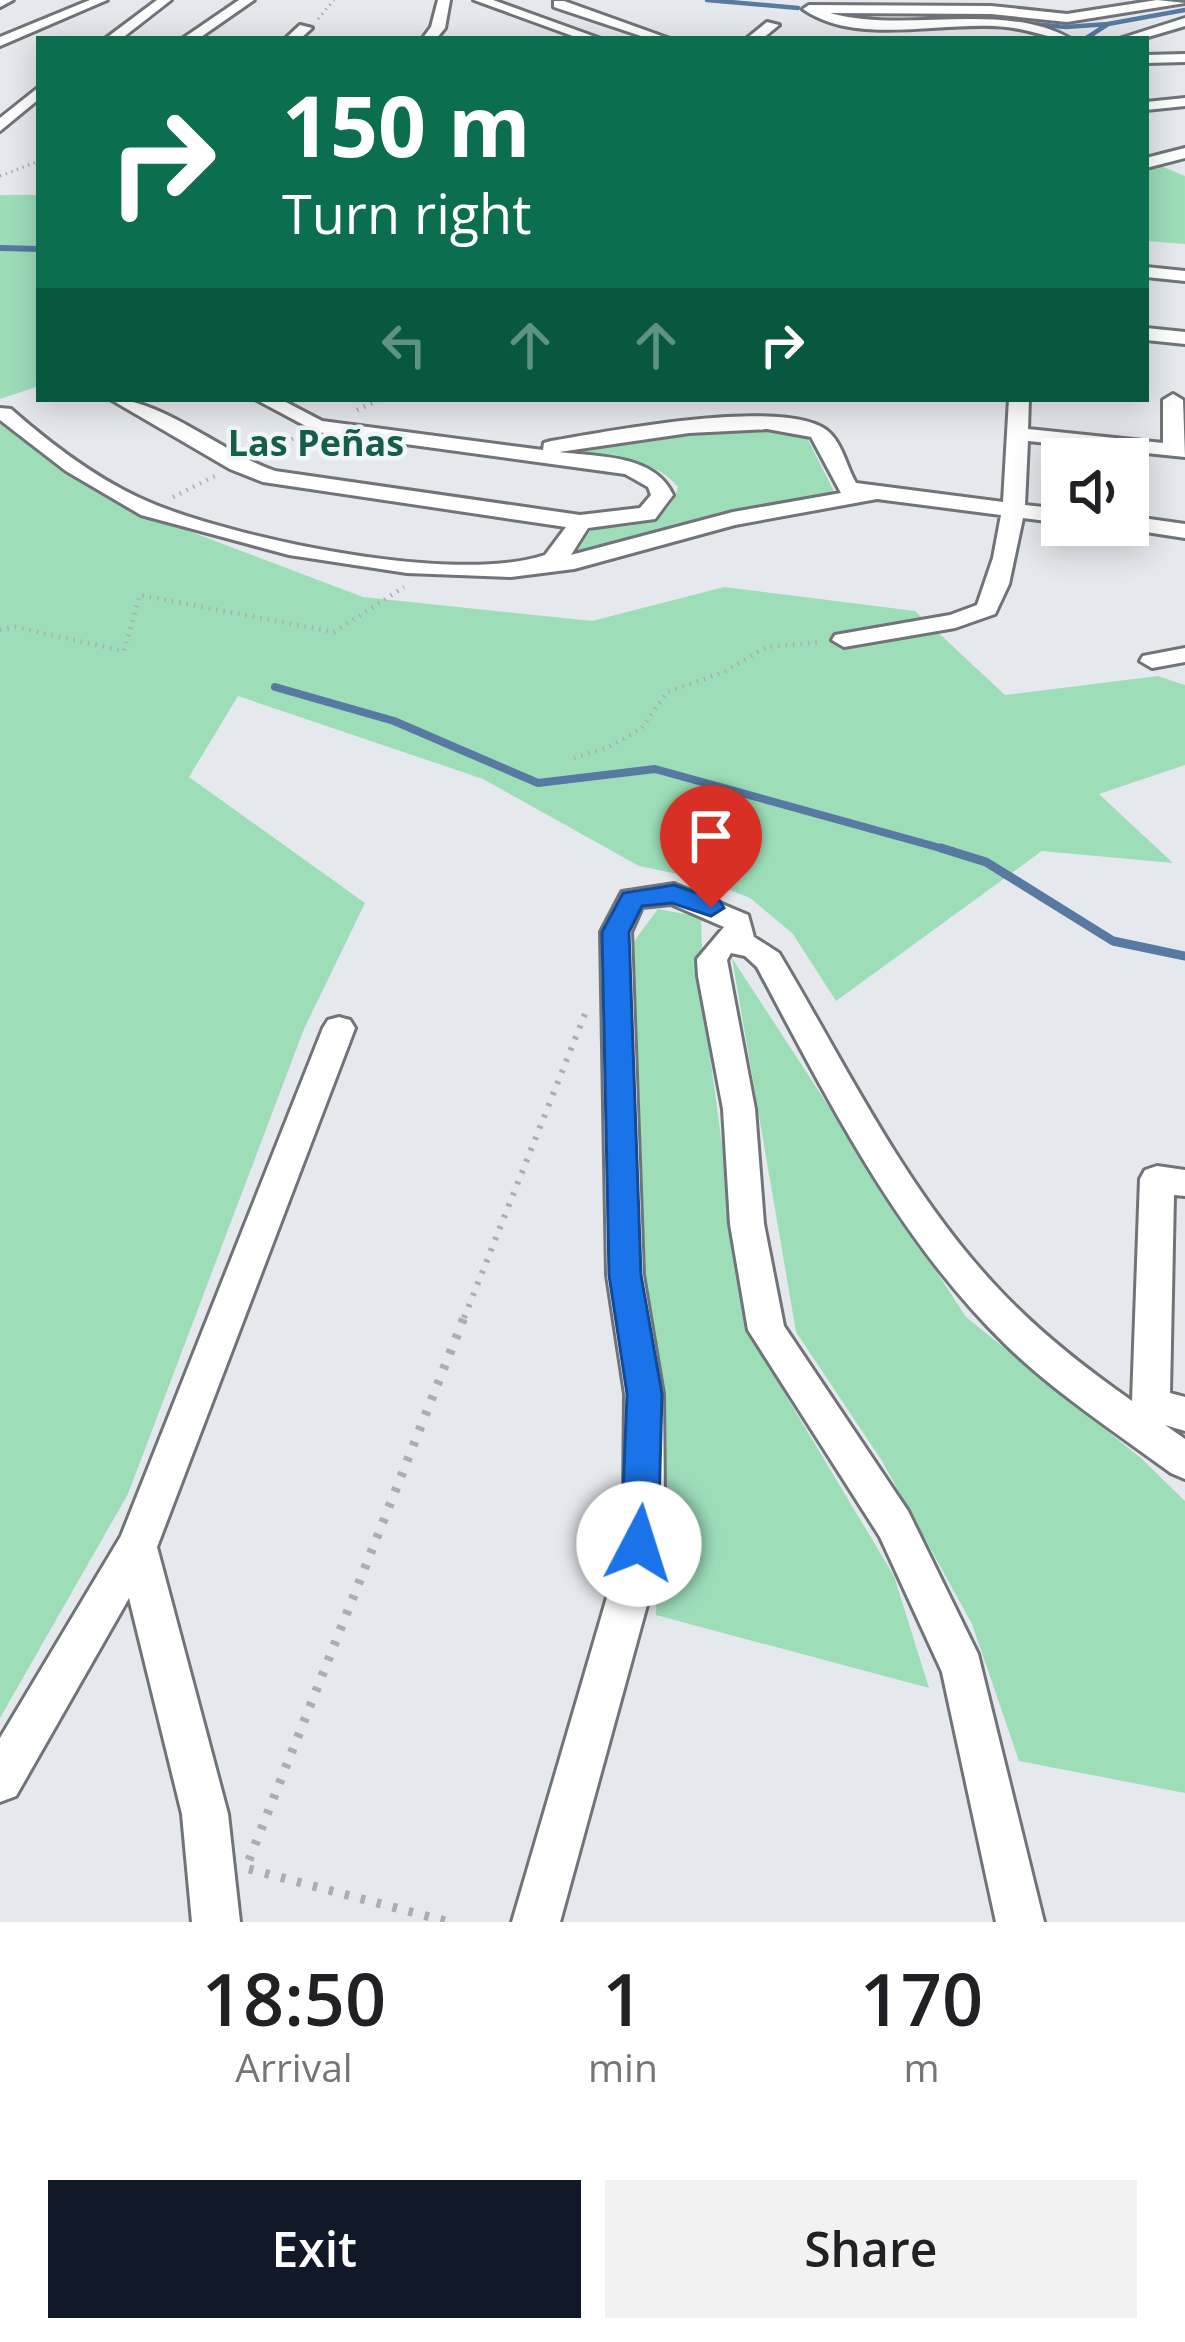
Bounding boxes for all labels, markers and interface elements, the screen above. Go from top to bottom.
text: 150 m [282,67,530,182]
icon: right [84,84,240,240]
text: Turn right [282,176,531,250]
icon: left [371,312,437,378]
icon: ahead [497,312,563,378]
icon: ahead [623,312,689,378]
icon: right [749,312,815,378]
district label: Las Peñas [228,418,404,467]
map controls [1041,438,1149,546]
button: sound [1041,438,1149,546]
pin [660,785,762,908]
icon: arrive [678,803,744,869]
position arrow [576,1481,702,1607]
text: 18:50 [202,1949,386,2047]
text: 1 [602,1949,644,2047]
text: 170 [860,1949,983,2047]
text: Arrival [235,2040,353,2093]
text: min [588,2040,658,2093]
text: m [903,2040,939,2093]
button: Exit [48,2180,581,2318]
button: Share [605,2180,1137,2318]

